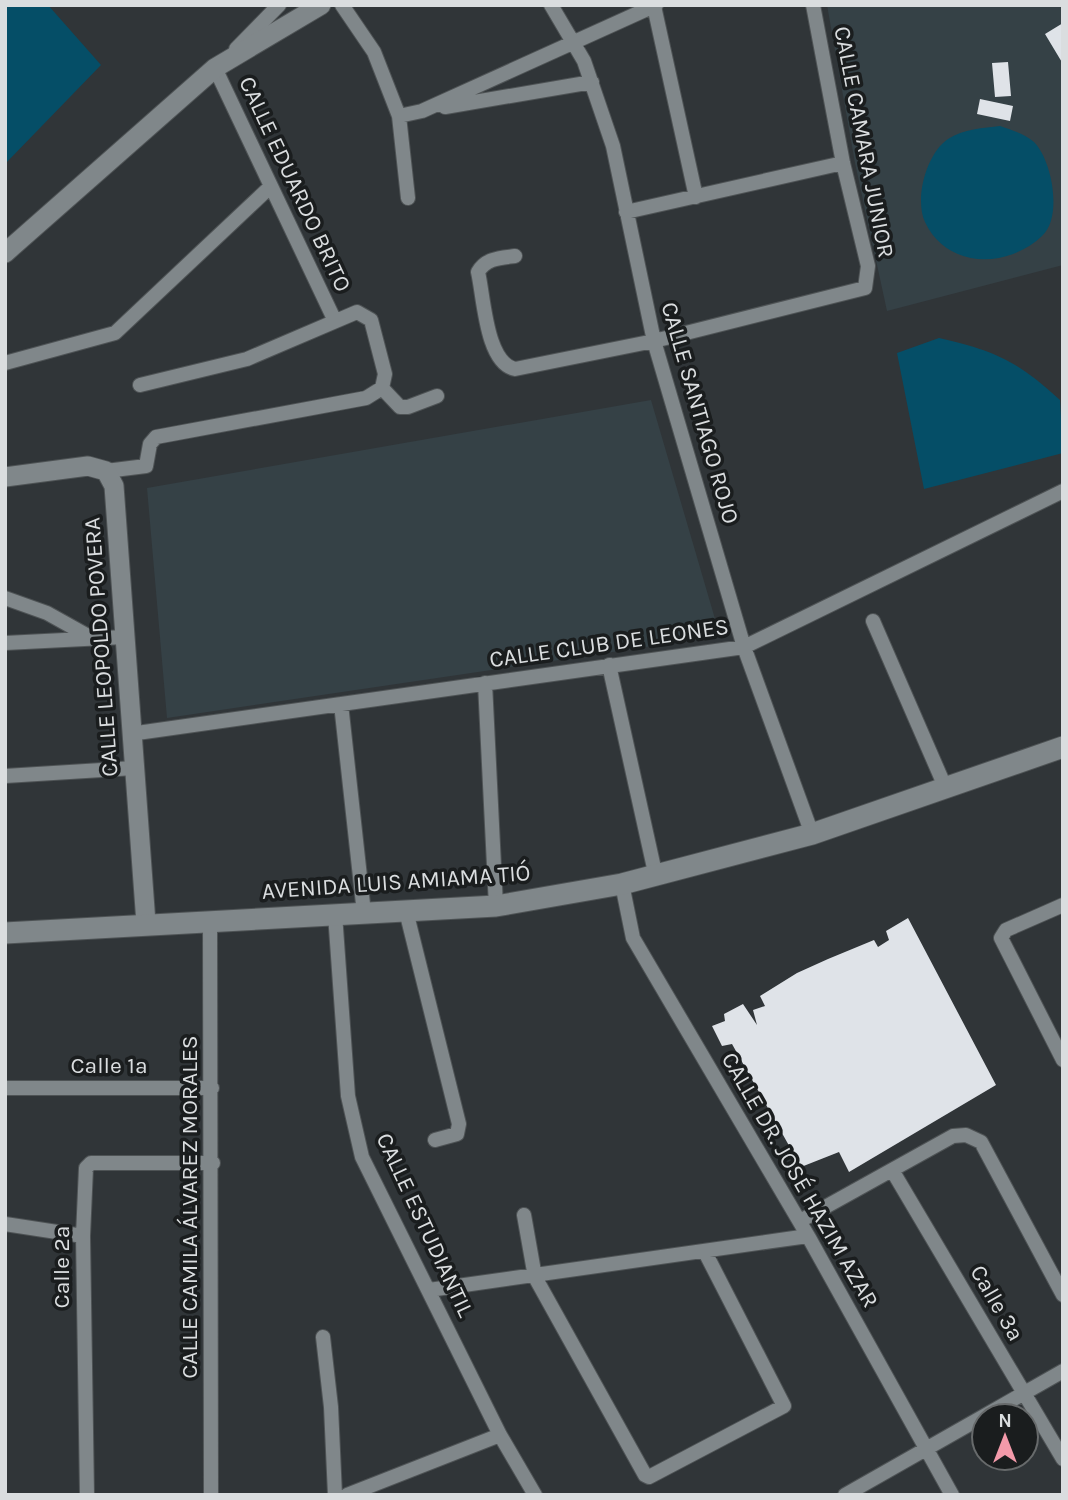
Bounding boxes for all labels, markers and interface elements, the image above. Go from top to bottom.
street label: CALLE CAMARA JUNIOR [828,24,900,260]
street label: CALLE EDUARDO BRITO [233,72,357,296]
street label: CALLE SANTIAGO ROJO [655,299,745,527]
street label: CALLE LEOPOLDO POVERA [78,516,124,778]
street label: CALLE CLUB DE LEONES [488,613,730,673]
street label: AVENIDA LUIS AMIAMA TIÓ [261,859,531,905]
street label: CALLE CAMILA ÁLVAREZ MORALES [176,1035,203,1379]
street label: CALLE DR. JOSÉ HAZIM AZAR [716,1048,884,1312]
street label: Calle 1ª [70,1052,148,1079]
street label: CALLE ESTUDIANTIL [371,1129,480,1321]
street label: Calle 2ª [48,1226,75,1308]
street label: Calle 3ª [965,1260,1029,1346]
north arrow [970,1402,1040,1472]
text: N [998,1410,1012,1432]

